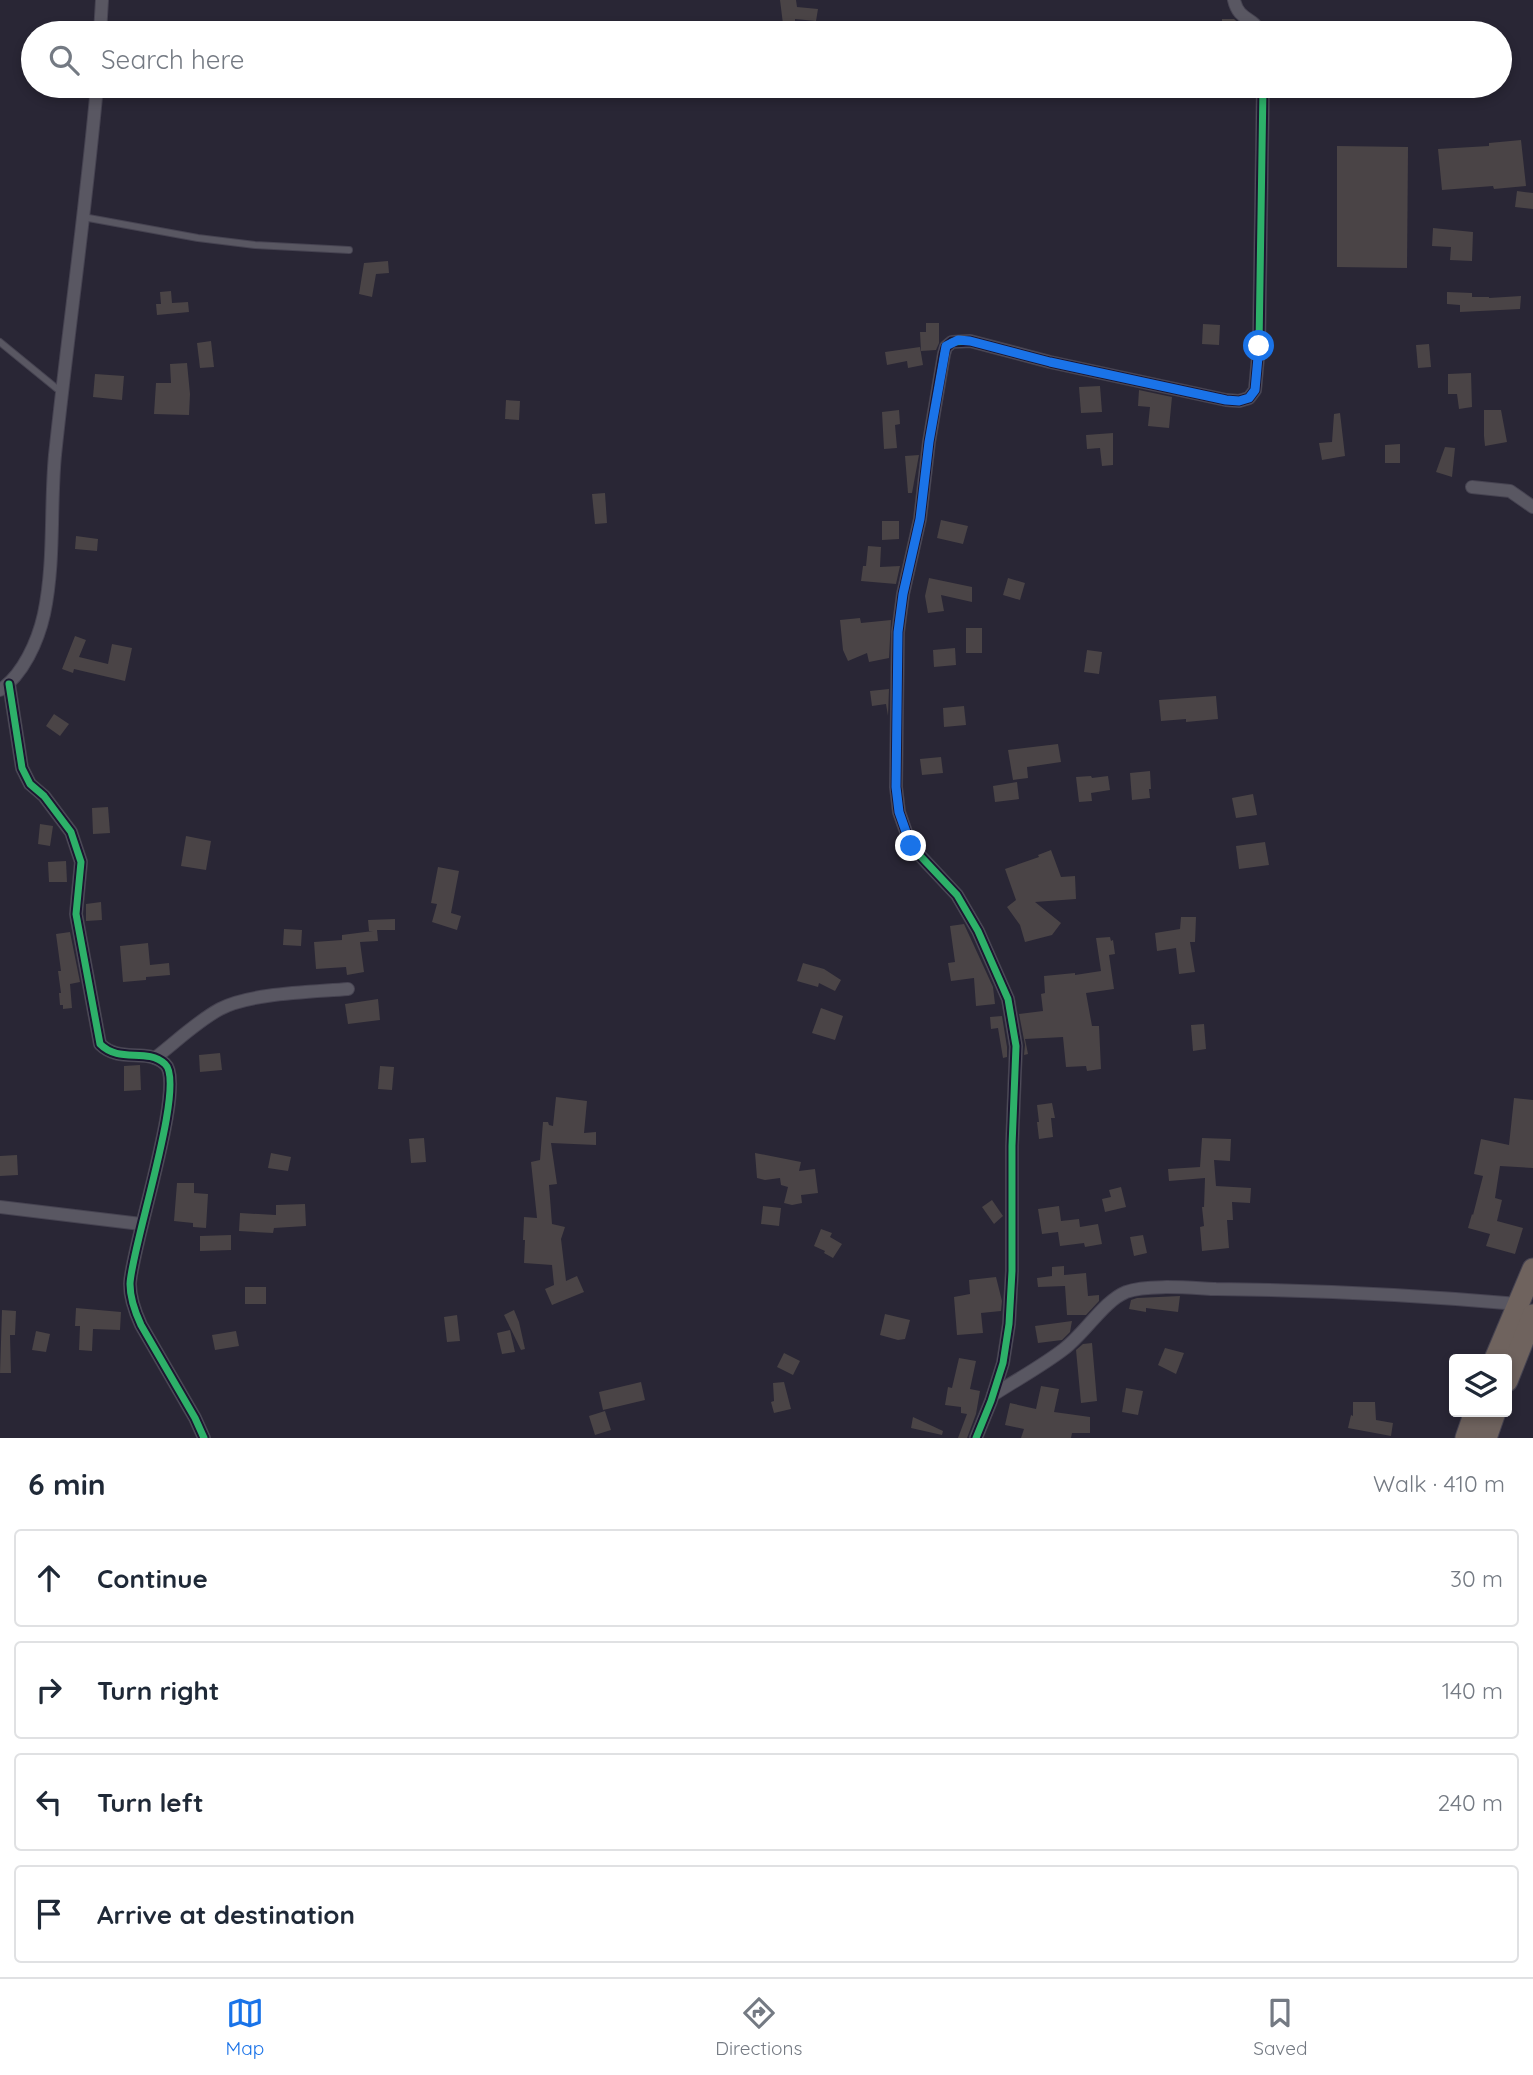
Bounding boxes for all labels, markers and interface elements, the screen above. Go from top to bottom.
search box [21,21,1512,98]
icon: search [45,41,83,79]
text: Search here [101,43,245,76]
route start [1243,330,1274,361]
route end [895,830,926,861]
map controls [1449,1354,1512,1417]
button: layers [1449,1354,1512,1417]
text: 6 min [28,1465,106,1503]
text: Walk · 410 m [1373,1469,1505,1498]
icon: ahead [30,1559,68,1597]
text: Continue [97,1562,208,1595]
text: 30 m [1450,1564,1503,1593]
icon: right [30,1671,68,1709]
text: Turn right [97,1674,219,1707]
text: 140 m [1442,1676,1503,1705]
icon: left [30,1783,68,1821]
text: Turn left [97,1786,204,1819]
text: 240 m [1438,1788,1503,1817]
icon: arrive [30,1895,68,1933]
text: Arrive at destination [97,1898,355,1931]
tab: Map [226,1994,264,2060]
tab: Directions [715,1994,802,2060]
tab: Saved [1253,1994,1308,2060]

